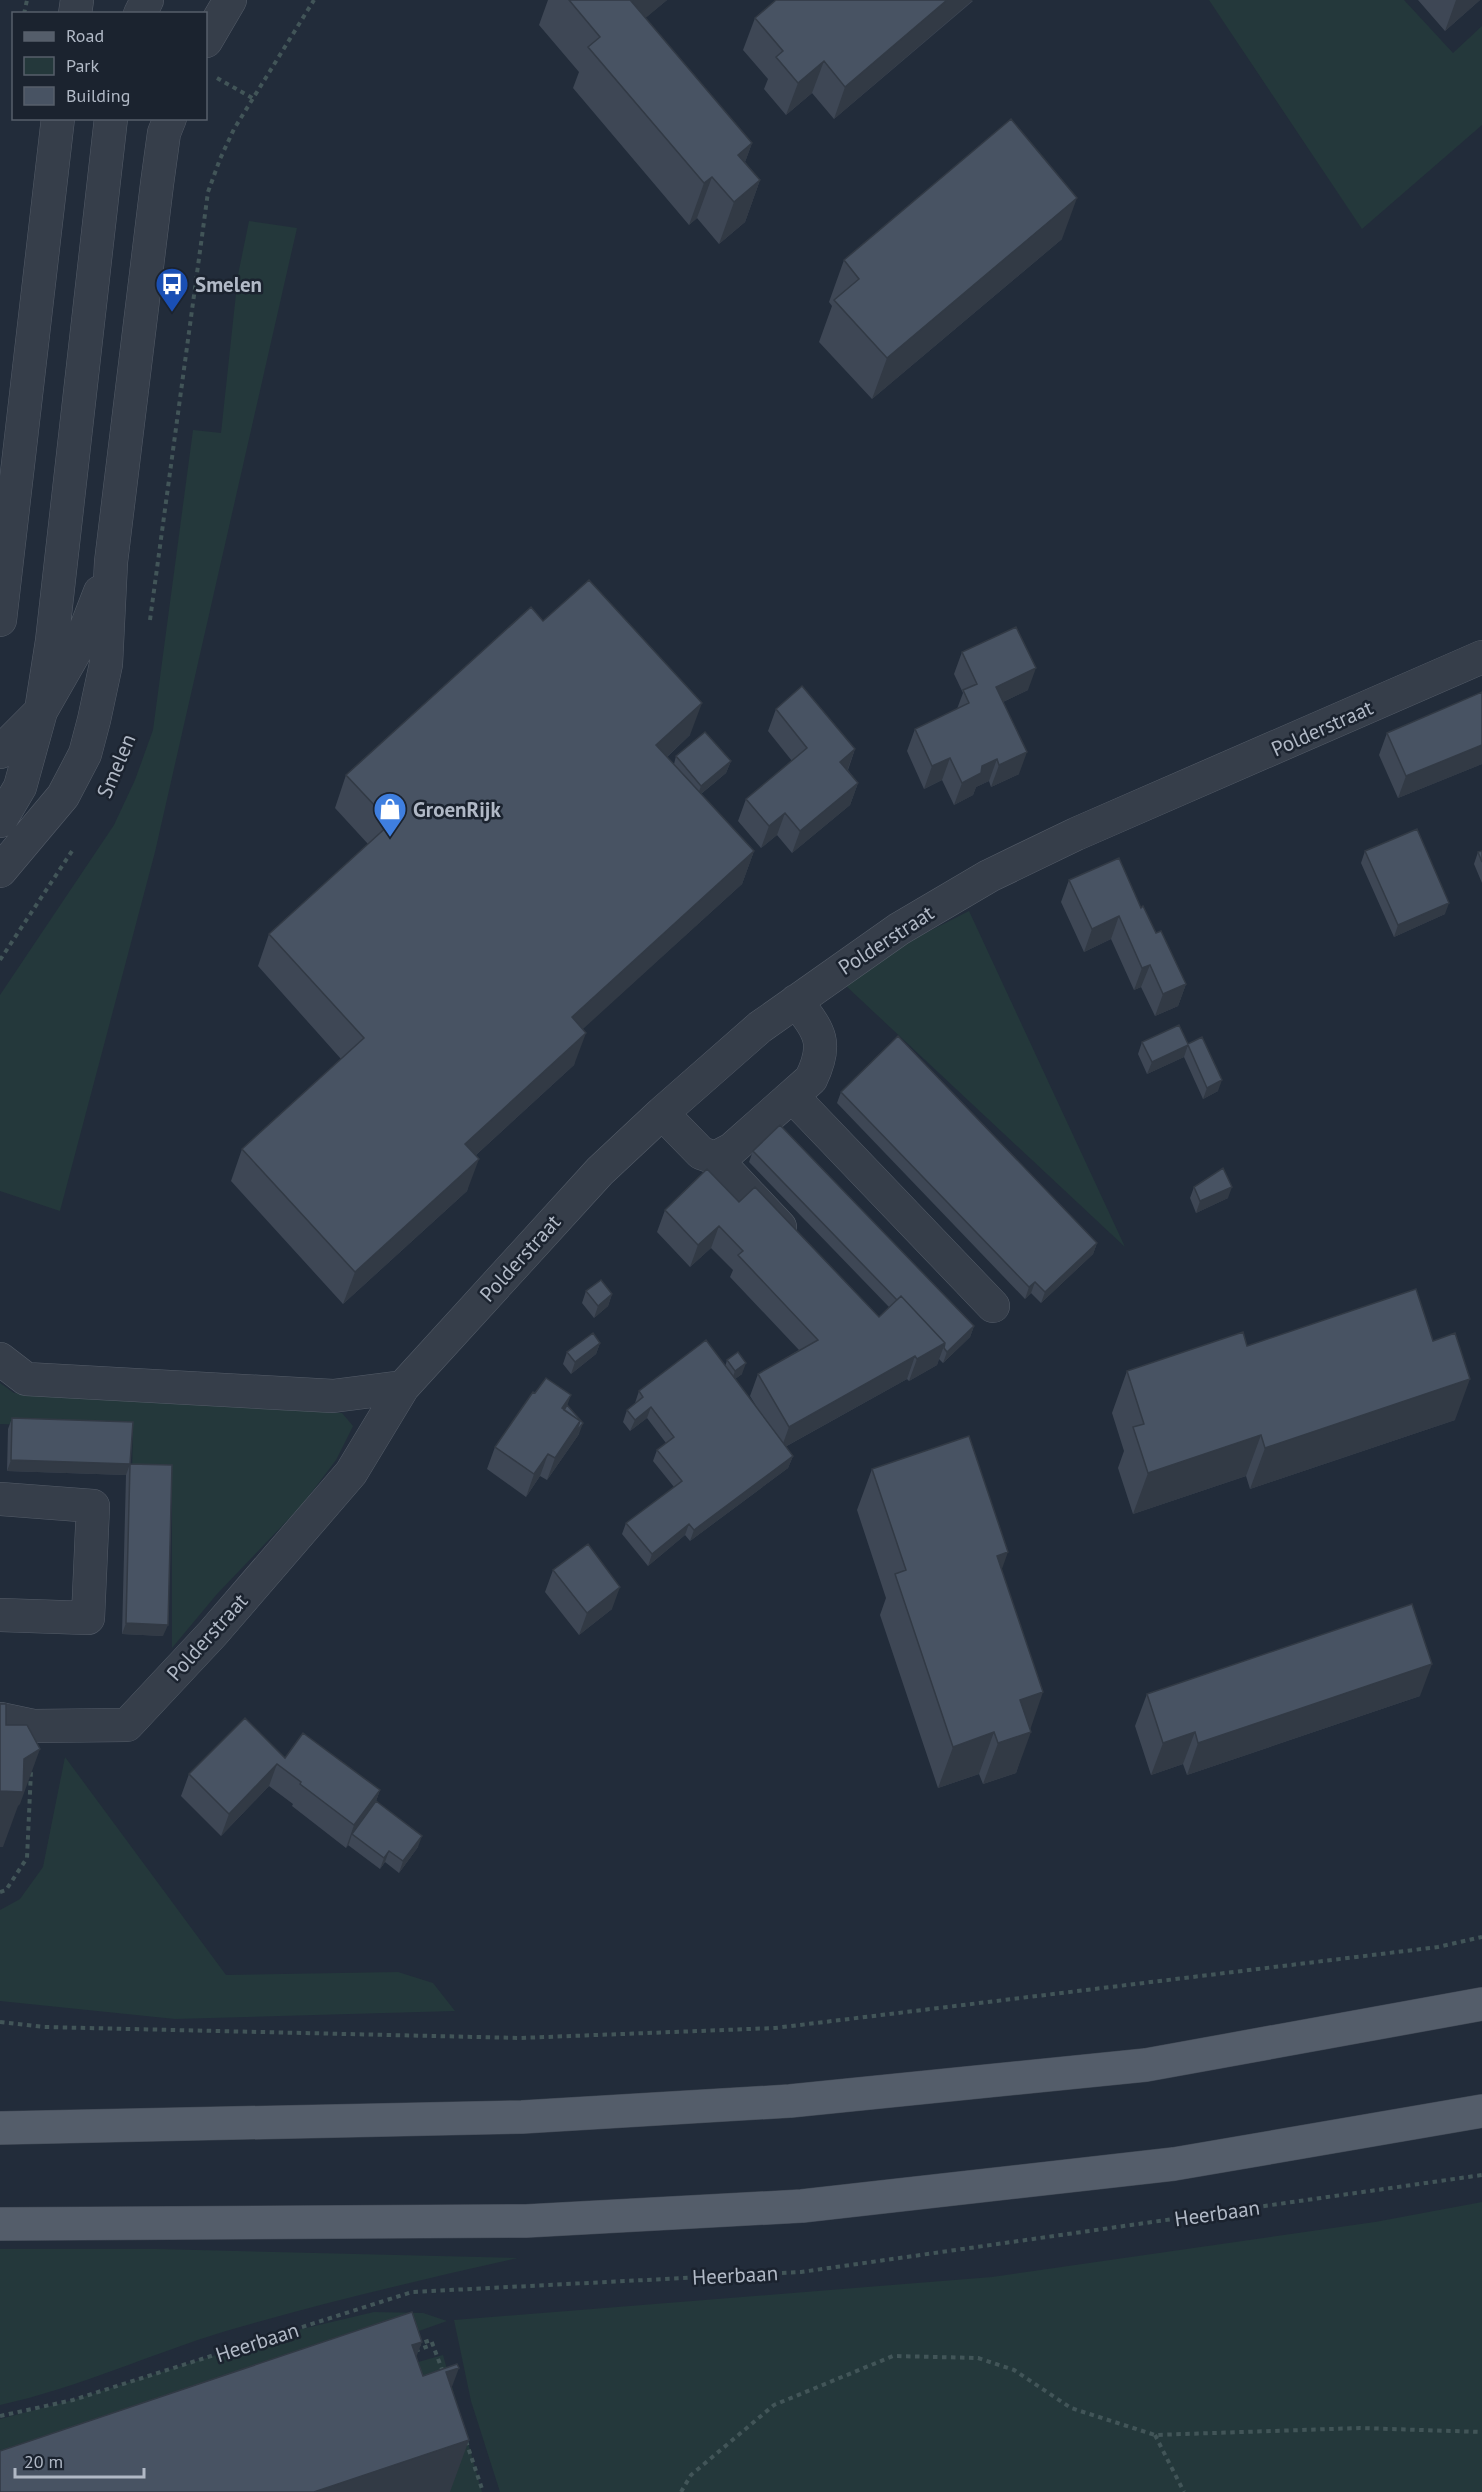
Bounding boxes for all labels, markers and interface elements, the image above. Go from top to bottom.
legend [12,12,207,120]
text: Road [66,24,104,47]
text: Park [66,54,99,77]
text: Building [66,84,130,107]
bus stop icon: Smelen [154,266,190,313]
place label: Smelen [195,271,262,298]
street label: Polderstraat [1267,694,1377,762]
street label: Smelen [90,730,142,802]
shop icon: GroenRijk [372,791,408,838]
place label: GroenRijk [413,796,501,823]
street label: Polderstraat [833,899,939,981]
street label: Polderstraat [474,1209,566,1307]
street label: Polderstraat [161,1588,253,1686]
street label: Heerbaan [1173,2194,1261,2232]
street label: Heerbaan [691,2259,779,2291]
street label: Heerbaan [212,2316,302,2368]
scale bar [15,2441,144,2479]
text: 20 m [24,2450,63,2473]

